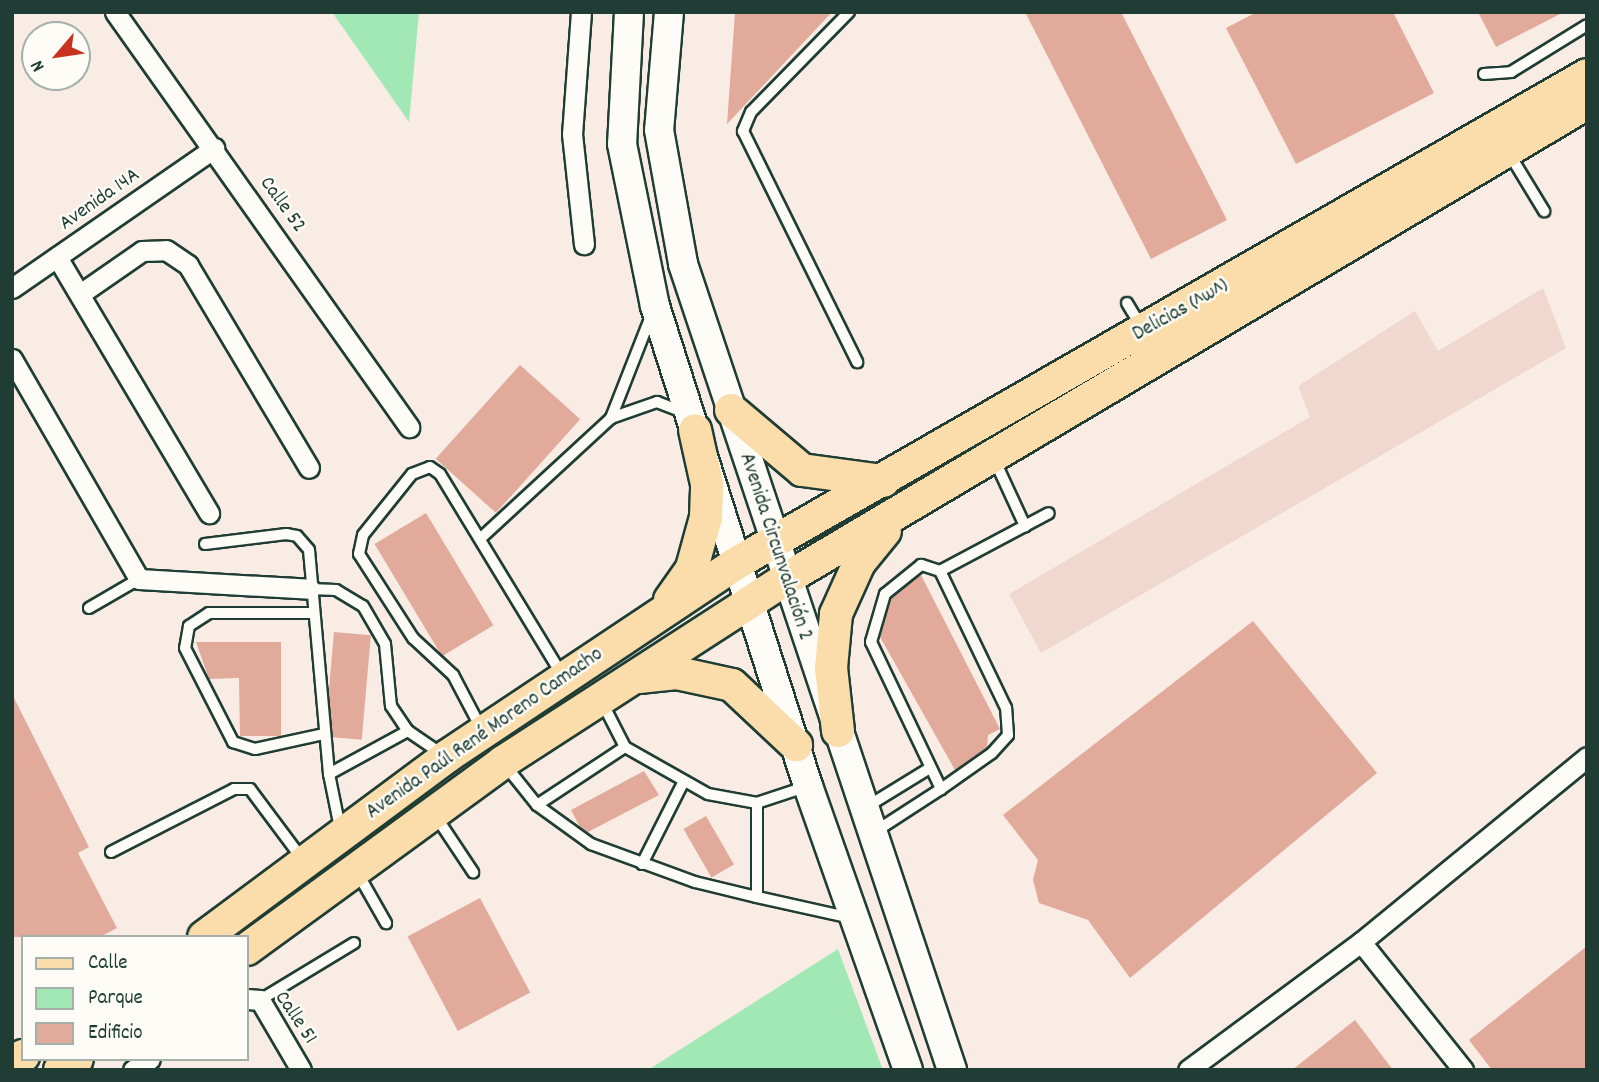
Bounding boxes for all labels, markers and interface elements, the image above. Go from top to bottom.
north arrow [21,21,91,91]
text: N [25,55,53,76]
street label: Avenida 14A [55,163,145,237]
street label: Calle 52 [253,172,311,238]
street label: Delicias (^w^) [1129,274,1233,348]
street label: Avenida Circunvalación 2 [733,450,817,644]
street label: Avenida Paúl René Moreno Camacho [362,642,608,826]
legend [21,935,248,1061]
text: Calle [88,949,127,979]
text: Parque [88,984,143,1014]
street label: Calle 51 [268,987,322,1049]
text: Edificio [88,1019,143,1049]

